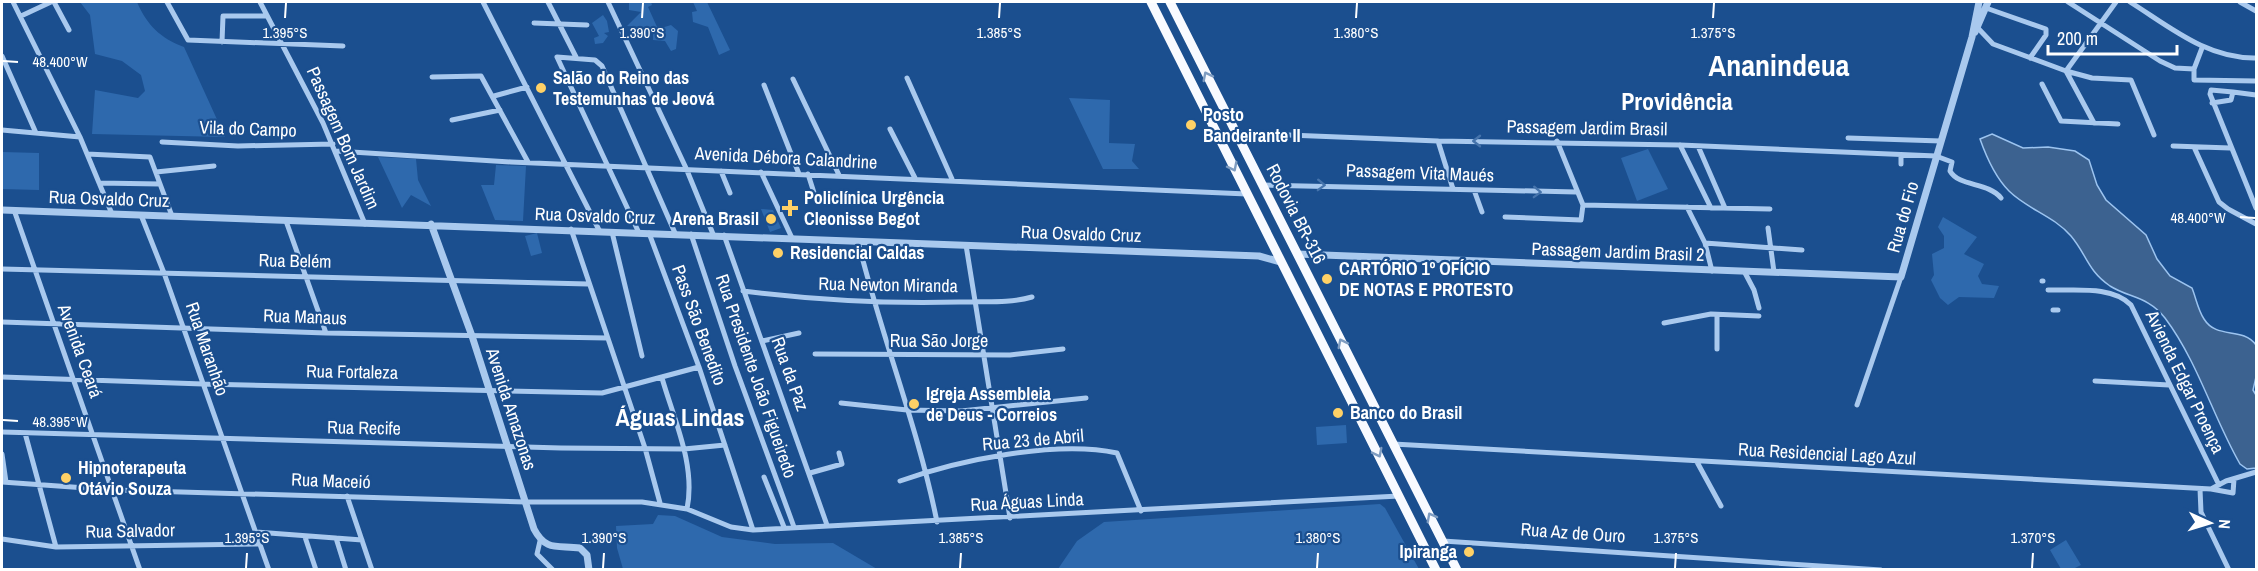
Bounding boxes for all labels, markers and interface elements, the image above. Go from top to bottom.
scale bar [2048,18,2177,56]
text: 1.395°S [263,22,308,43]
text: 1.390°S [620,22,665,43]
text: 1.385°S [977,22,1022,43]
text: 1.380°S [1334,22,1379,43]
text: 1.375°S [1691,22,1736,43]
text: 200 m [2057,26,2098,51]
district label: Ananindeua [1709,45,1850,85]
text: 48.400°W [32,51,88,72]
street label: Passagem Bom Jardim [301,63,386,213]
place label: Salão do Reino das Testemunhas de Jeová [553,65,715,111]
one-way arrow [1203,71,1214,82]
marker: Salão do Reino das Testemunhas de Jeová [534,81,548,95]
district label: Providência [1621,85,1733,117]
place label: Posto Bandeirante II [1203,102,1301,148]
street label: Vila do Campo [199,114,297,143]
street label: Passagem Jardim Brasil [1506,114,1668,141]
marker: Posto Bandeirante II [1184,118,1198,132]
one-way arrow [1473,135,1482,147]
street label: Avenida Débora Calandrine [693,140,878,175]
street label: Passagem Vita Maués [1346,157,1495,188]
street label: Rodovia BR-316 [1261,159,1332,268]
one-way arrow [1226,160,1237,171]
one-way arrow [1316,178,1325,191]
street label: Rua do Fio [1880,178,1925,255]
street label: Rua Osvaldo Cruz [48,184,170,213]
place label: Policlínica Urgência Cleonisse Begot [804,185,945,231]
one-way arrow [1532,186,1541,198]
marker: Policlínica Urgência Cleonisse Begot [781,199,799,217]
street label: Rua Osvaldo Cruz [534,201,656,230]
place label: Arena Brasil [672,206,759,231]
text: 48.400°W [2170,207,2226,228]
marker: Arena Brasil [764,212,778,226]
street label: Rua Osvaldo Cruz [1020,219,1142,248]
street label: Passagem Jardim Brasil 2 [1531,236,1705,267]
place label: Residencial Caldas [790,240,925,265]
marker: Residencial Caldas [771,246,785,260]
street label: Rua Belém [258,247,332,274]
place label: CARTÓRIO 1º OFÍCIO DE NOTAS E PROTESTO [1339,256,1513,302]
street label: Pass São Benedito [666,261,733,388]
street label: Rua Presidente João Figueiredo [710,271,803,481]
street label: Rua Newton Miranda [818,271,958,298]
marker: CARTÓRIO 1º OFÍCIO DE NOTAS E PROTESTO [1320,272,1334,286]
street label: Avenida Ceará [52,299,109,401]
street label: Rua Maranhão [180,299,235,399]
street label: Rua Manaus [263,303,347,330]
street label: Avienda Edgar Proença [2139,305,2231,458]
street label: Rua São Jorge [890,328,988,353]
street label: Rua da Paz [766,333,815,414]
one-way arrow [1338,339,1350,350]
street label: Avenida Amazonas [480,344,543,473]
street label: Rua Fortaleza [306,358,398,385]
place label: Igreja Assembleia de Deus - Correios [926,381,1057,427]
marker: Igreja Assembleia de Deus - Correios [907,397,921,411]
place label: Banco do Brasil [1350,400,1462,425]
district label: Águas Lindas [615,401,745,433]
marker: Banco do Brasil [1331,406,1345,420]
text: 48.395°W [32,411,88,432]
street label: Rua Recife [327,414,401,441]
street label: Rua 23 de Abril [981,423,1085,456]
street label: Rua Residencial Lago Azul [1737,436,1917,471]
one-way arrow [1371,447,1382,457]
place label: Hipnoterapeuta Otávio Souza [78,455,187,501]
street label: Rua Maceió [291,467,371,494]
marker: Hipnoterapeuta Otávio Souza [59,471,73,485]
street label: Rua Águas Linda [970,486,1084,517]
north arrow [2180,493,2240,553]
one-way arrow [1426,513,1438,524]
street label: Rua Az de Ouro [1520,516,1626,549]
street label: Rua Salvador [85,517,175,544]
text: N [2214,519,2236,530]
text: 1.395°S [225,527,270,548]
text: 1.390°S [582,527,627,548]
text: 1.385°S [939,527,984,548]
text: 1.380°S [1296,527,1341,548]
text: 1.375°S [1654,527,1699,548]
text: 1.370°S [2011,527,2056,548]
place label: Ipiranga [1400,539,1458,564]
marker: Ipiranga [1462,545,1476,559]

